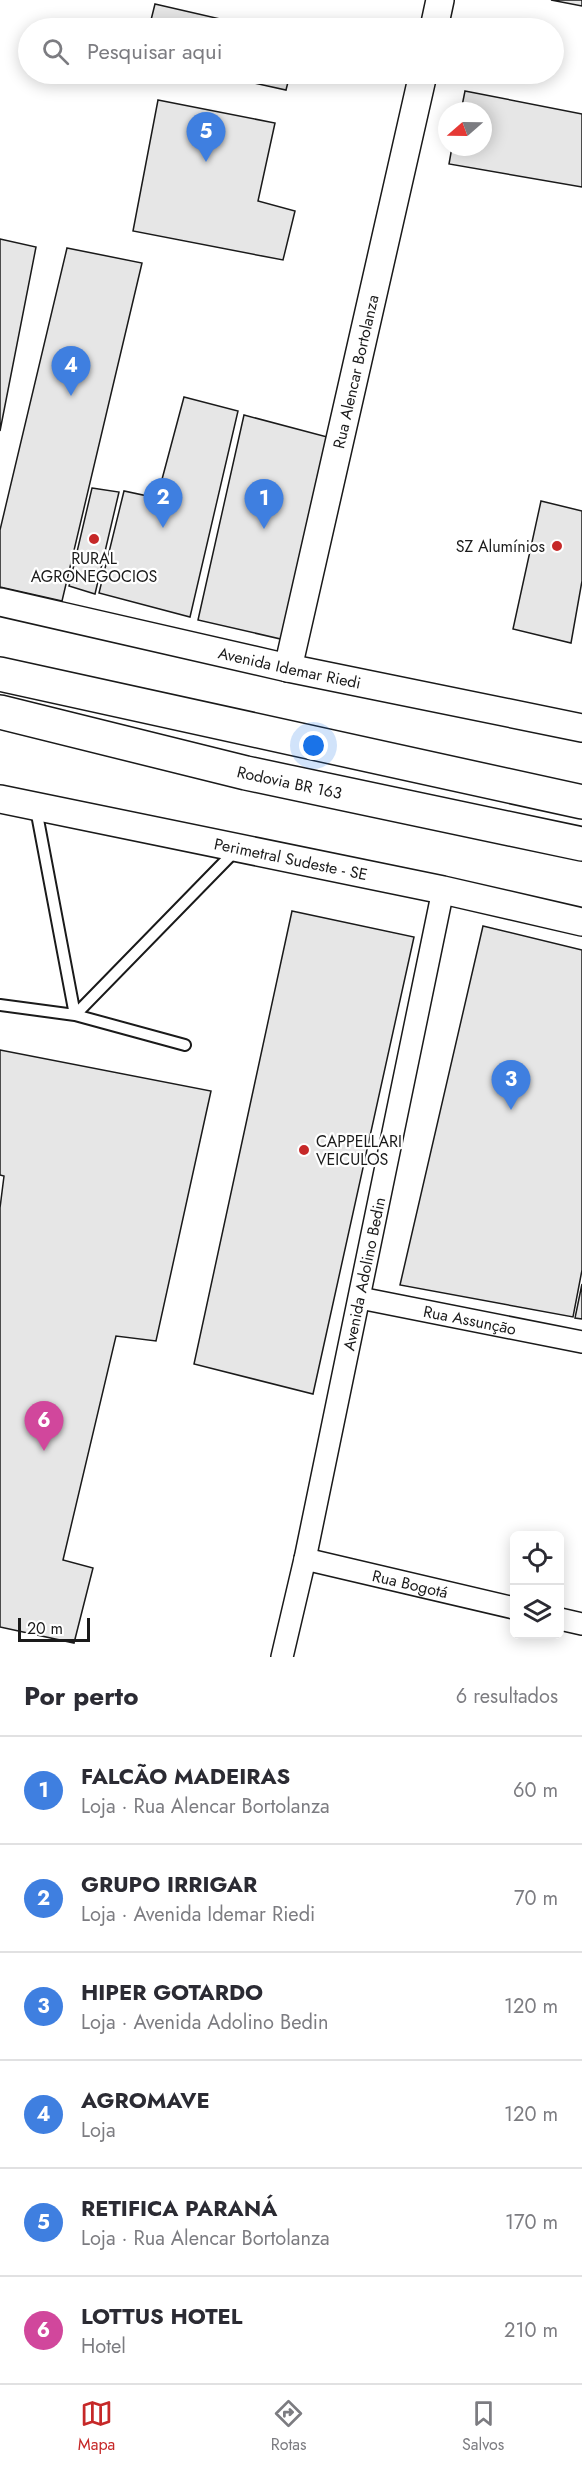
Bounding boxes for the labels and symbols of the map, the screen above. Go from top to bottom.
north arrow [438,102,492,156]
pin: 5 [186,112,226,162]
street label: Rua Alencar Bortolanza [327,293,384,451]
pin: 4 [52,346,90,396]
pin: 2 [144,478,182,528]
pin: 1 [244,480,284,529]
marker: RURAL AGRONEGOCIOS [87,532,101,546]
place label: SZ Alumínios [456,535,545,558]
marker: SZ Alumínios [550,539,564,553]
place label: RURAL AGRONEGOCIOS [31,547,158,588]
street label: Avenida Idemar Riedi [216,641,363,695]
your location [299,731,328,760]
street label: Rodovia BR 163 [234,760,344,805]
street label: Perimetral Sudeste - SE [212,832,370,886]
pin: 3 [492,1060,530,1110]
place label: CAPPELLARI VEICULOS [316,1130,402,1171]
marker: CAPPELLARI VEICULOS [297,1143,311,1157]
street label: Avenida Adolino Bedin [337,1195,391,1353]
street label: Rua Assunção [421,1300,519,1341]
pin: 6 [24,1402,63,1451]
street label: Rua Bogotá [370,1564,450,1604]
scale bar [18,1615,90,1642]

